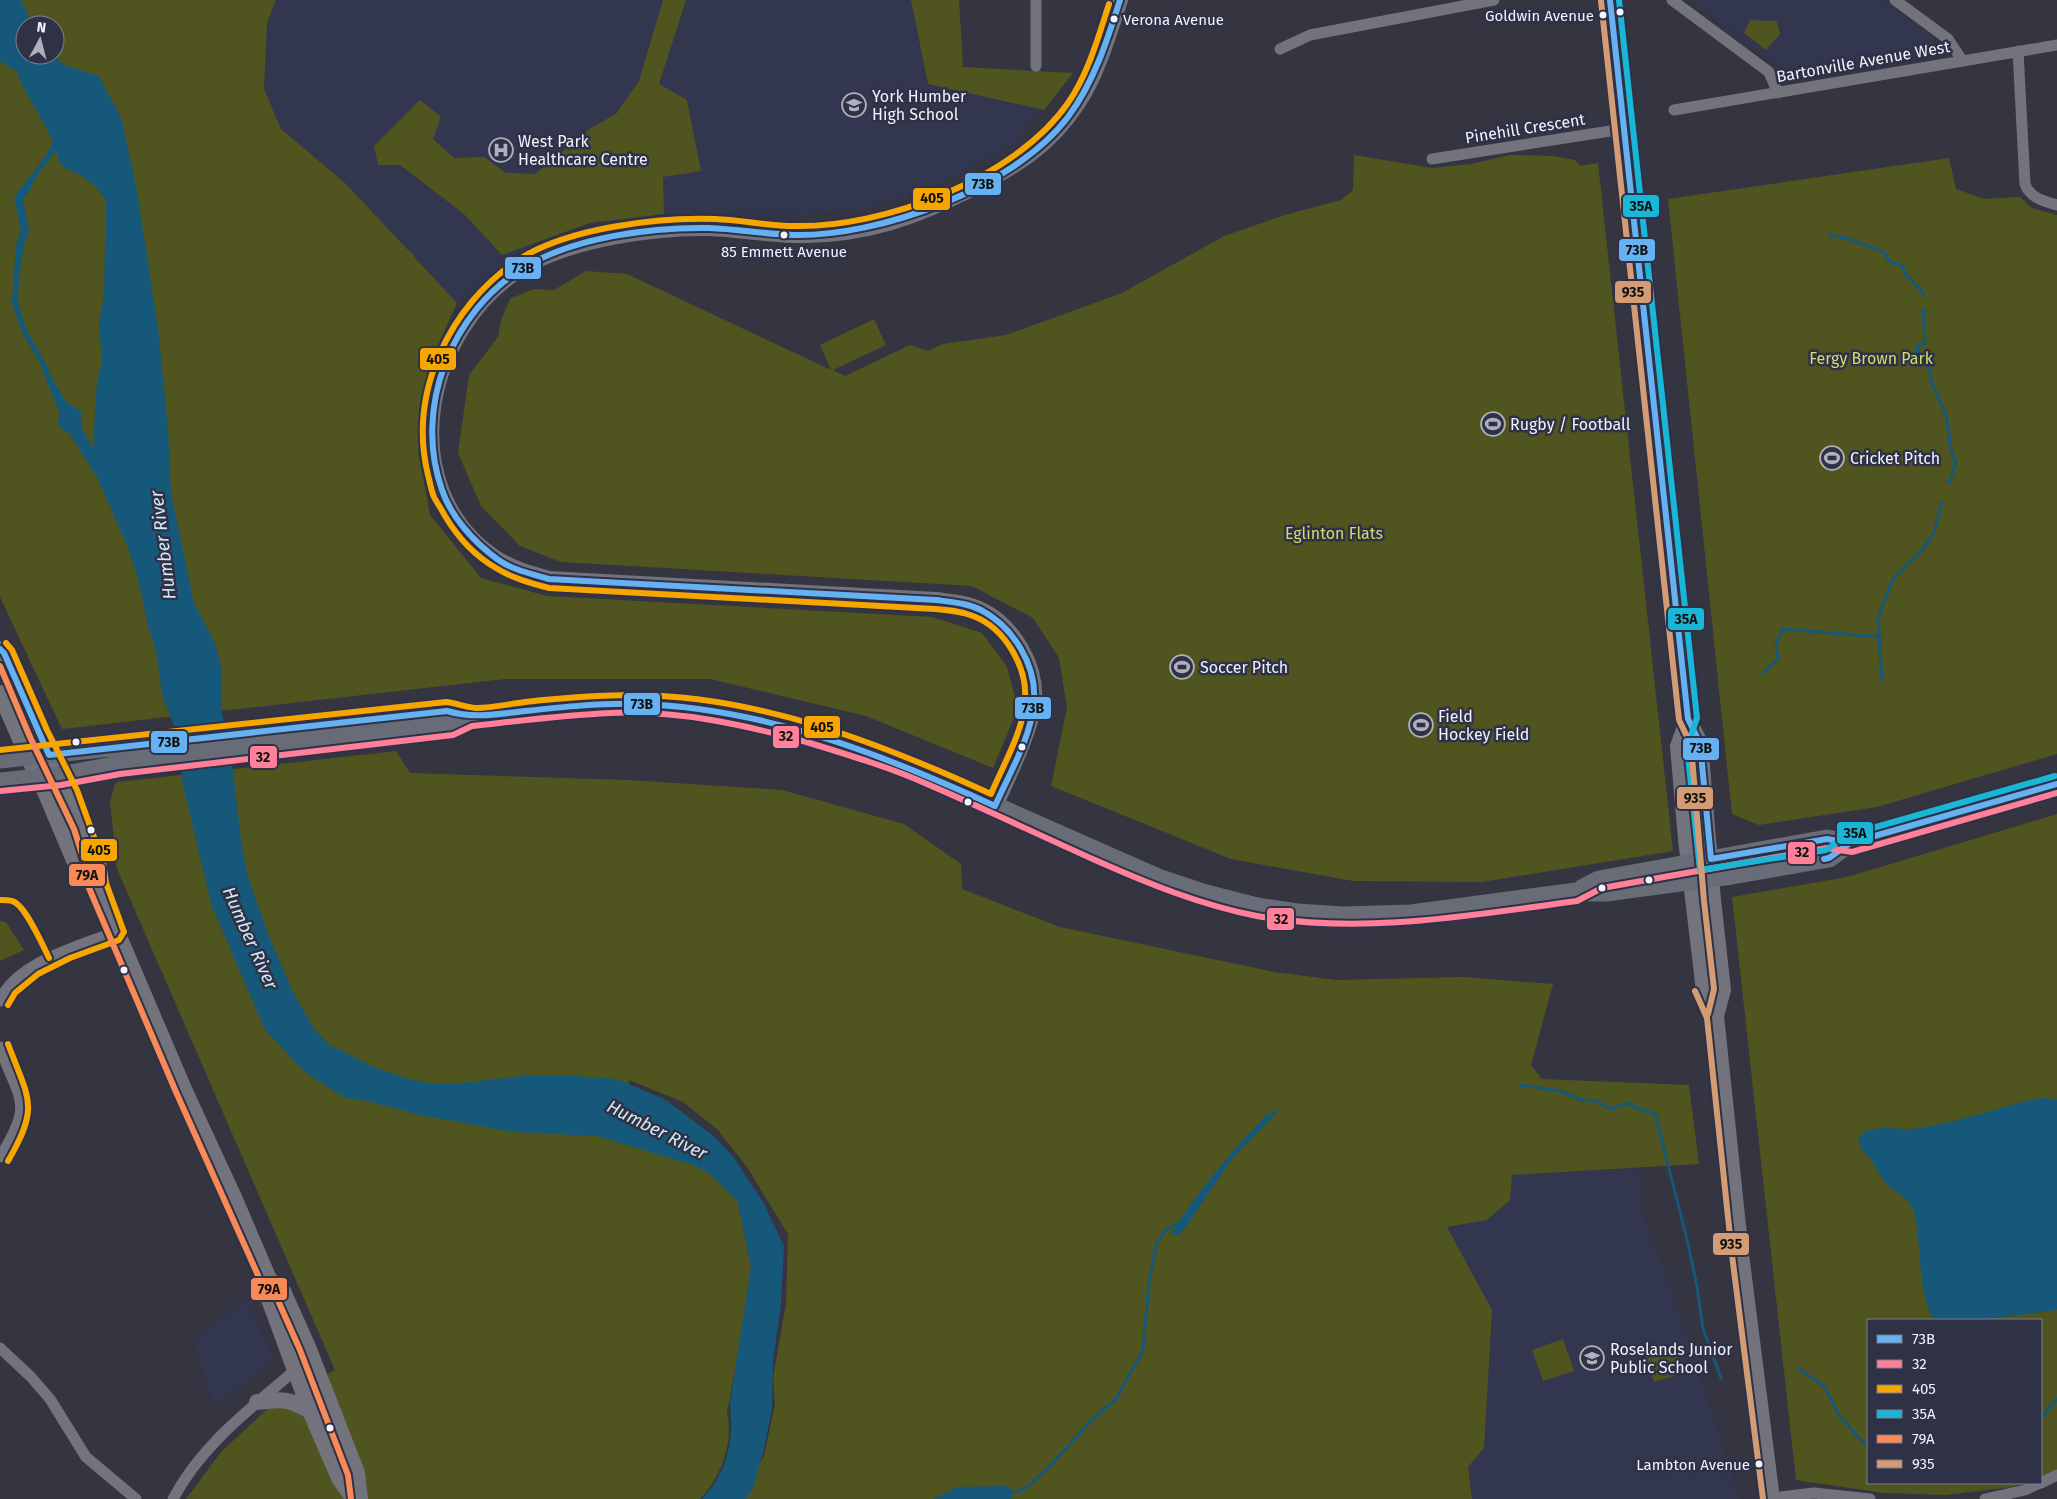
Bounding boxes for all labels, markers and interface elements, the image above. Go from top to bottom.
place label: Goldwin Avenue [1485,7,1594,25]
unlabelled marker [1615,7,1625,17]
marker: Goldwin Avenue [1598,10,1608,20]
place label: Verona Avenue [1123,11,1224,29]
marker: Verona Avenue [1109,14,1119,24]
north arrow [15,15,65,65]
text: N [36,19,47,37]
street label: Bartonville Avenue West [1775,37,1951,86]
place label: York Humber High School [872,87,967,124]
school or university icon: York Humber High School [841,92,867,118]
street label: Pinehill Crescent [1464,110,1587,147]
place label: West Park Healthcare Centre [518,132,648,169]
hospital icon: West Park Healthcare Centre [488,137,514,163]
line badge: 73B [964,172,1002,196]
text: 73B [972,176,995,193]
line badge: 405 [912,187,951,211]
text: 405 [920,190,944,207]
line badge: 35A [1622,194,1660,218]
text: 35A [1628,198,1653,215]
marker: 85 Emmett Avenue [779,230,789,240]
line badge: 73B [1618,238,1656,262]
text: 73B [1626,242,1649,259]
place label: 85 Emmett Avenue [721,243,847,261]
line badge: 73B [504,256,542,280]
text: 73B [512,260,535,277]
line badge: 935 [1614,280,1652,304]
text: 935 [1622,284,1645,301]
line badge: 405 [419,347,457,371]
park label: Fergy Brown Park [1809,349,1934,368]
text: 405 [426,351,450,368]
sports icon: Rugby / Football [1480,411,1506,437]
place label: Rugby / Football [1510,415,1631,434]
sports icon: Cricket Pitch [1819,445,1845,471]
place label: Cricket Pitch [1850,449,1940,468]
water label: Humber River [145,488,181,601]
park label: Eglinton Flats [1285,524,1383,543]
line badge: 35A [1667,607,1705,631]
text: 35A [1673,611,1698,628]
sports icon: Soccer Pitch [1169,654,1195,680]
place label: Soccer Pitch [1200,658,1288,677]
line badge: 73B [623,692,661,716]
text: 73B [631,696,654,713]
line badge: 73B [1014,696,1052,720]
text: 73B [1022,700,1045,717]
place label: Field Hockey Field [1438,707,1529,744]
sports icon: Field Hockey Field [1408,712,1434,738]
line badge: 405 [803,715,841,739]
text: 405 [810,719,834,736]
line badge: 32 [772,725,800,749]
text: 32 [778,728,793,745]
line badge: 73B [150,730,188,754]
text: 73B [158,734,181,751]
unlabelled marker [71,737,81,747]
line badge: 73B [1682,737,1720,761]
text: 73B [1690,740,1713,757]
unlabelled marker [1017,742,1027,752]
line badge: 32 [249,745,278,769]
text: 32 [255,749,270,766]
line badge: 935 [1676,786,1714,810]
text: 935 [1684,790,1707,807]
unlabelled marker [963,797,973,807]
line badge: 35A [1836,821,1874,845]
unlabelled marker [86,825,96,835]
text: 35A [1842,825,1867,842]
line badge: 405 [80,838,118,862]
line badge: 32 [1787,841,1816,865]
text: 405 [87,842,111,859]
text: 32 [1794,844,1809,861]
line badge: 79A [68,863,106,887]
text: 79A [76,867,99,884]
unlabelled marker [1644,875,1654,885]
water label: Humber River [218,883,283,994]
unlabelled marker [1597,883,1607,893]
line badge: 32 [1266,907,1295,931]
text: 32 [1273,911,1288,928]
unlabelled marker [119,965,129,975]
water label: Humber River [603,1095,712,1165]
line badge: 935 [1712,1232,1750,1256]
text: 935 [1720,1236,1743,1253]
line badge: 79A [250,1277,288,1301]
text: 79A [258,1281,281,1298]
legend [1867,1319,2042,1484]
text: 73B [1912,1330,1935,1348]
place label: Roselands Junior Public School [1610,1340,1733,1377]
school or university icon: Roselands Junior Public School [1579,1345,1605,1371]
text: 32 [1912,1355,1927,1373]
text: 405 [1912,1380,1936,1398]
text: 35A [1912,1405,1936,1423]
unlabelled marker [325,1423,335,1433]
text: 79A [1912,1430,1935,1448]
text: 935 [1912,1455,1935,1473]
place label: Lambton Avenue [1636,1456,1750,1474]
marker: Lambton Avenue [1754,1459,1764,1469]

